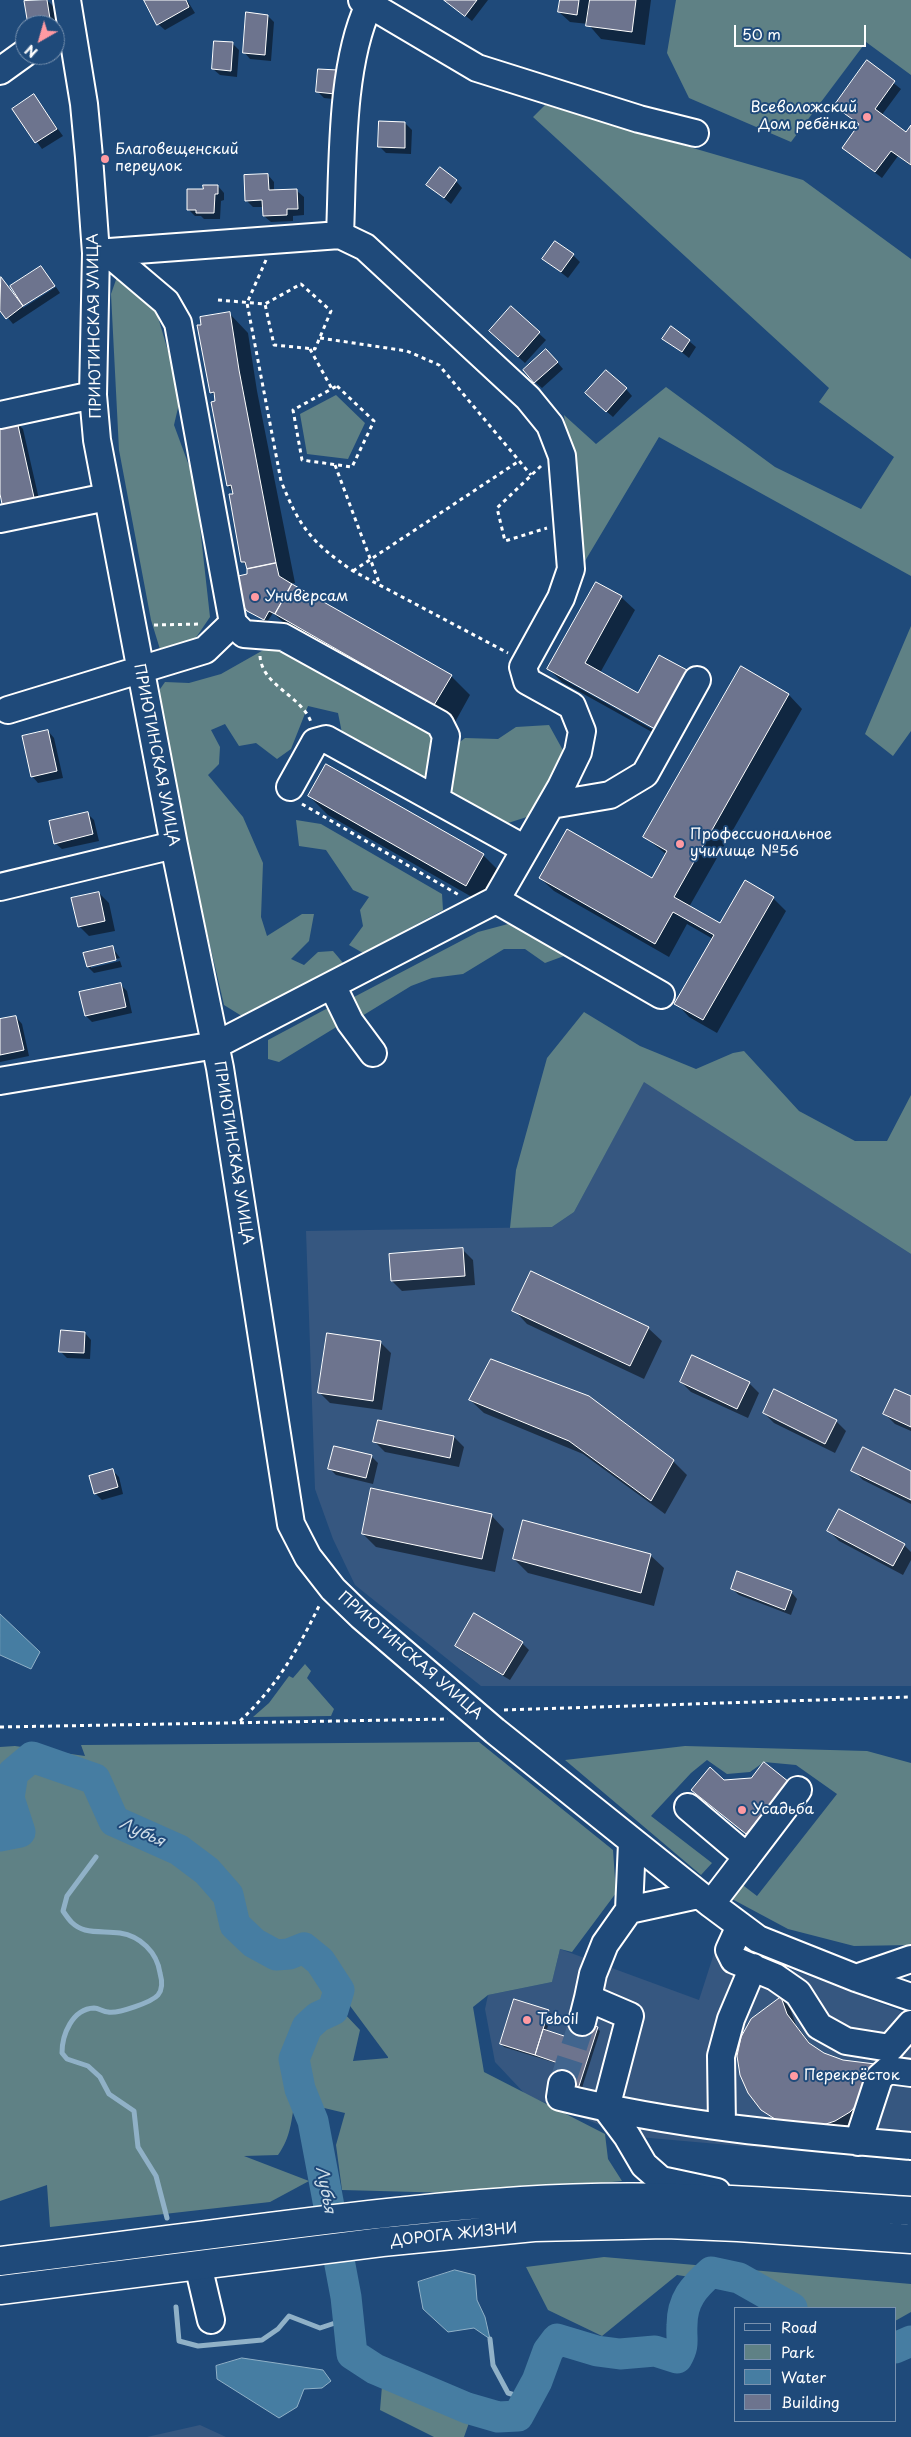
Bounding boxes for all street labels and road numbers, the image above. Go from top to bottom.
street label: ПРИЮТИНСКАЯ УЛИЦА [84,233,106,419]
street label: ПРИЮТИНСКАЯ УЛИЦА [129,662,183,848]
street label: ПРИЮТИНСКАЯ УЛИЦА [210,1060,256,1246]
street label: ПРИЮТИНСКАЯ УЛИЦА [334,1588,486,1724]
street label: ДОРОГА ЖИЗНИ [390,2219,518,2251]

